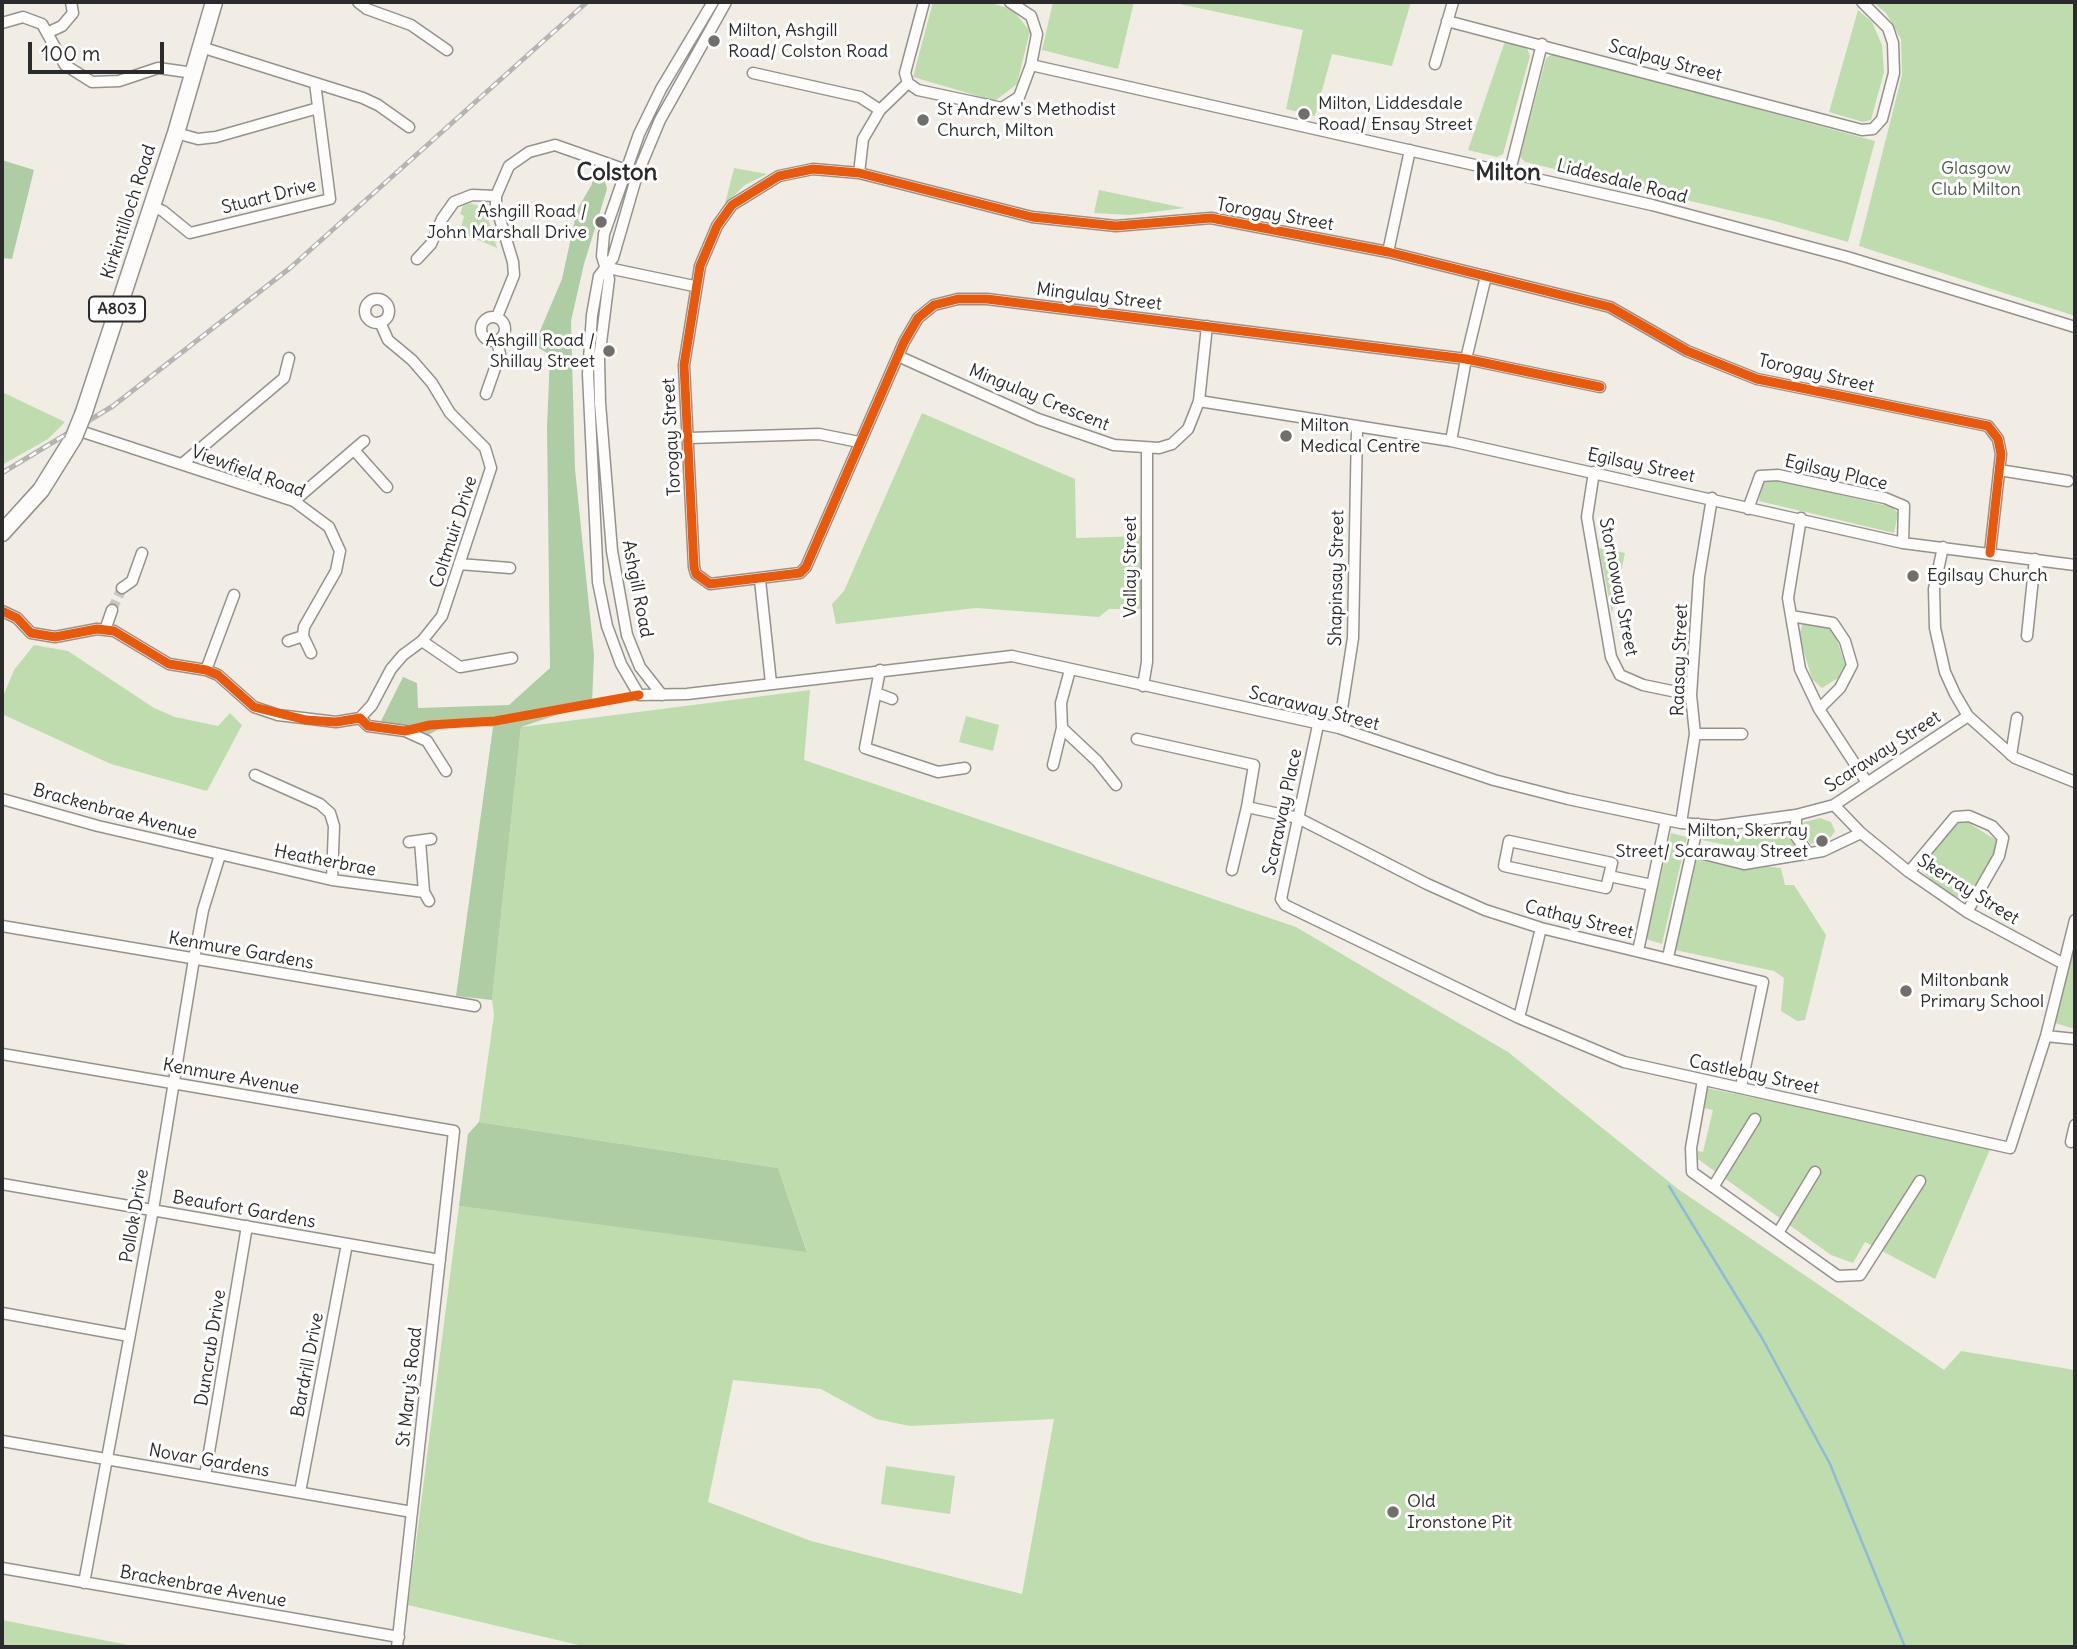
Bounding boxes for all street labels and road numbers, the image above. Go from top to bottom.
street label: Scalpay Street [1606,36,1724,86]
street label: Kirkintilloch Road [97,142,161,282]
street label: Liddesdale Road [1554,155,1690,209]
street label: Stuart Drive [219,175,319,219]
street label: Torogay Street [1215,194,1335,236]
street label: Mingulay Street [1035,279,1163,315]
road number: A803 [89,296,145,322]
street label: Torogay Street [1756,350,1876,398]
street label: Mingulay Crescent [966,360,1112,436]
street label: Torogay Street [658,377,686,497]
street label: Viewfield Road [188,441,308,503]
street label: Egilsay Street [1585,444,1697,488]
street label: Egilsay Place [1782,451,1890,495]
street label: Coltmuir Drive [426,473,482,591]
street label: Shapinsay Street [1325,510,1349,646]
street label: Vallay Street [1120,516,1142,618]
street label: Stornoway Street [1594,516,1642,658]
street label: Ashgill Road [617,538,657,640]
street label: Raasay Street [1667,603,1693,717]
street label: Scaraway Street [1247,682,1381,736]
street label: Scaraway Street [1821,707,1945,797]
street label: Scaraway Place [1259,747,1307,877]
street label: Brackenbrae Avenue [31,780,199,844]
street label: Heatherbrae [272,841,378,881]
street label: Skerray Street [1913,850,2023,930]
street label: Cathay Street [1522,896,1636,944]
street label: Kenmure Gardens [167,928,315,974]
street label: Castlebay Street [1687,1051,1821,1099]
street label: Kenmure Avenue [161,1054,301,1100]
street label: Pollok Drive [116,1167,154,1265]
street label: Beaufort Gardens [171,1187,317,1233]
street label: Duncrub Drive [191,1288,231,1408]
street label: Bardrill Drive [287,1311,329,1419]
street label: St Mary's Road [393,1326,427,1448]
street label: Novar Gardens [147,1440,271,1482]
street label: Brackenbrae Avenue [118,1562,288,1612]

